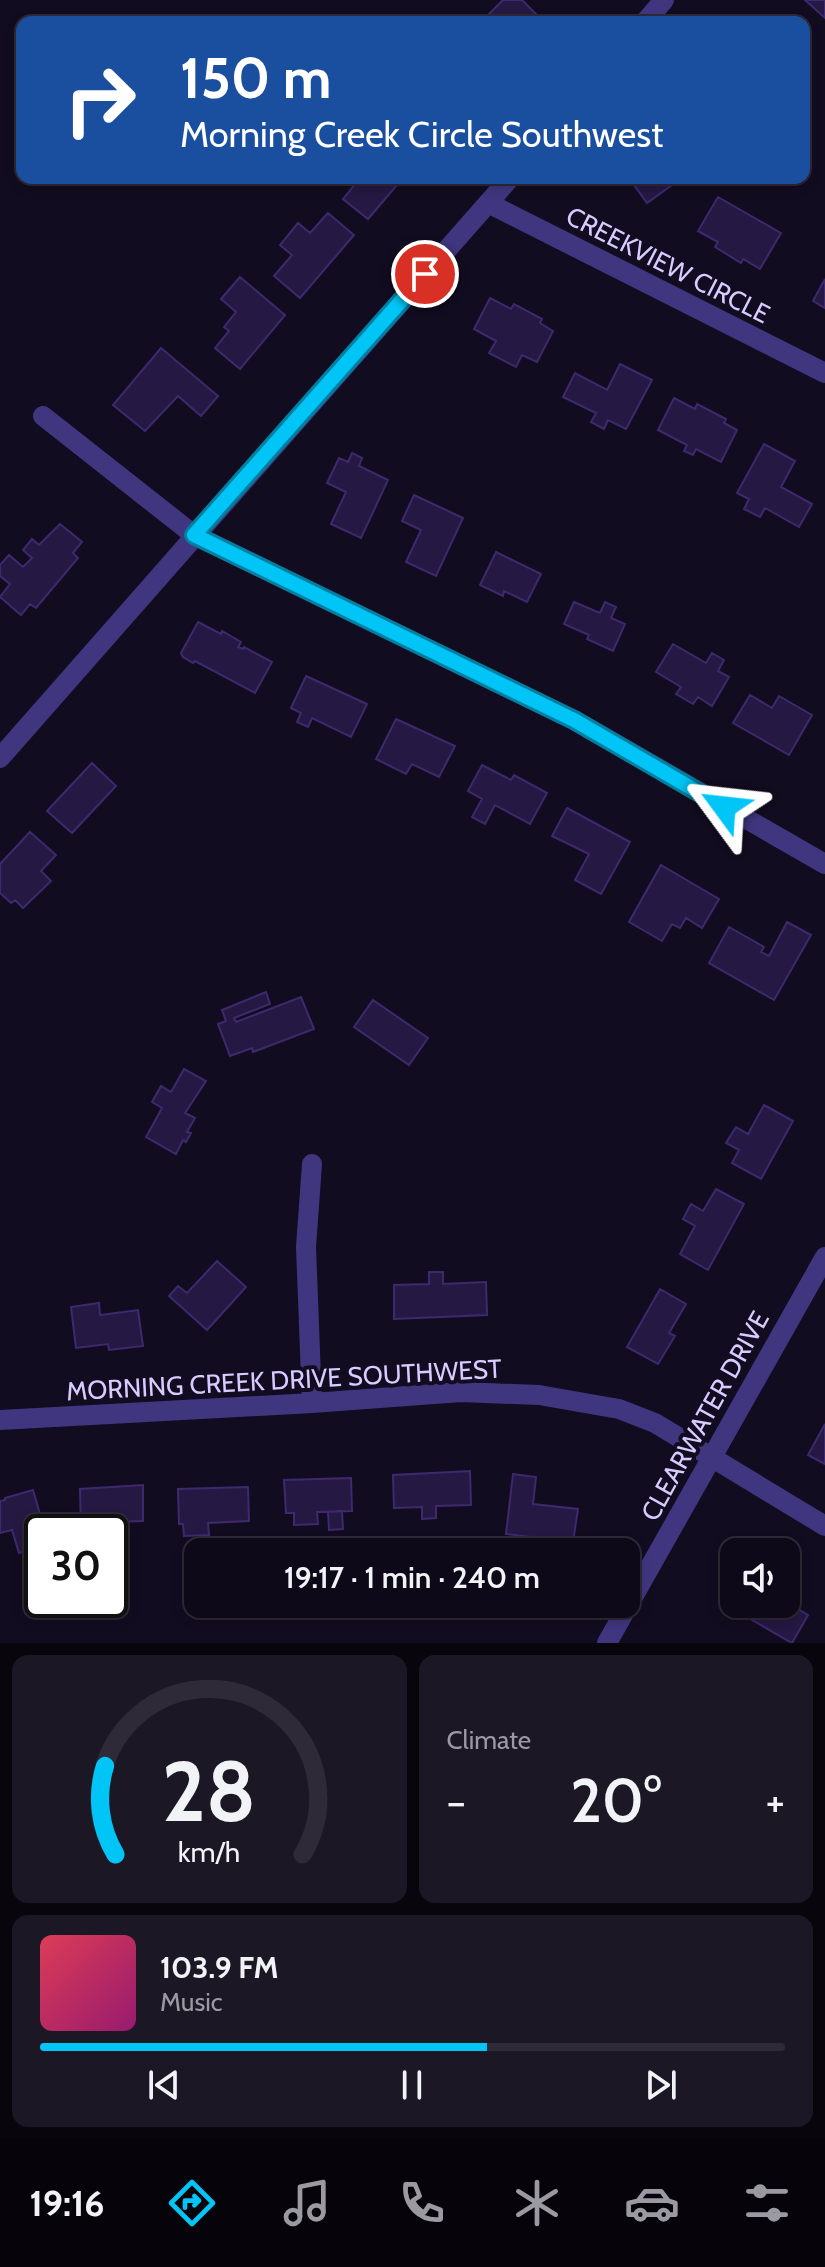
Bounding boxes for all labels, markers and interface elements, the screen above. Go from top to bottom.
text: 150 m [180,44,332,112]
icon: right [48,48,152,152]
text: Morning Creek Circle Southwest [180,112,663,156]
street label: CREEKVIEW CIRCLE [561,200,775,330]
pin [391,240,459,308]
icon: arrive [403,252,447,296]
position arrow [682,765,766,849]
street label: CLEARWATER DRIVE [634,1306,776,1526]
street label: MORNING CREEK DRIVE SOUTHWEST [66,1353,503,1407]
speed limit sign: 30 [24,1514,128,1618]
map controls [720,1538,800,1618]
button: sound [720,1538,800,1618]
text: 19:17 · 1 min · 240 m [284,1559,540,1596]
text: Climate [447,1724,531,1756]
text: 28 [162,1741,256,1842]
text: 20° [570,1764,661,1837]
text: − [447,1775,466,1828]
text: + [766,1775,785,1828]
text: km/h [178,1834,241,1869]
text: 103.9 FM [160,1949,279,1986]
text: Music [160,1986,223,2018]
icon: previous [142,2063,186,2107]
icon: pause [390,2063,434,2107]
icon: next [639,2063,683,2107]
icon: directions [164,2175,220,2231]
icon: music [279,2175,335,2231]
icon: phone [394,2175,450,2231]
icon: climate [509,2175,565,2231]
icon: car [624,2175,680,2231]
icon: filters [739,2175,795,2231]
text: 19:16 [30,2181,105,2225]

